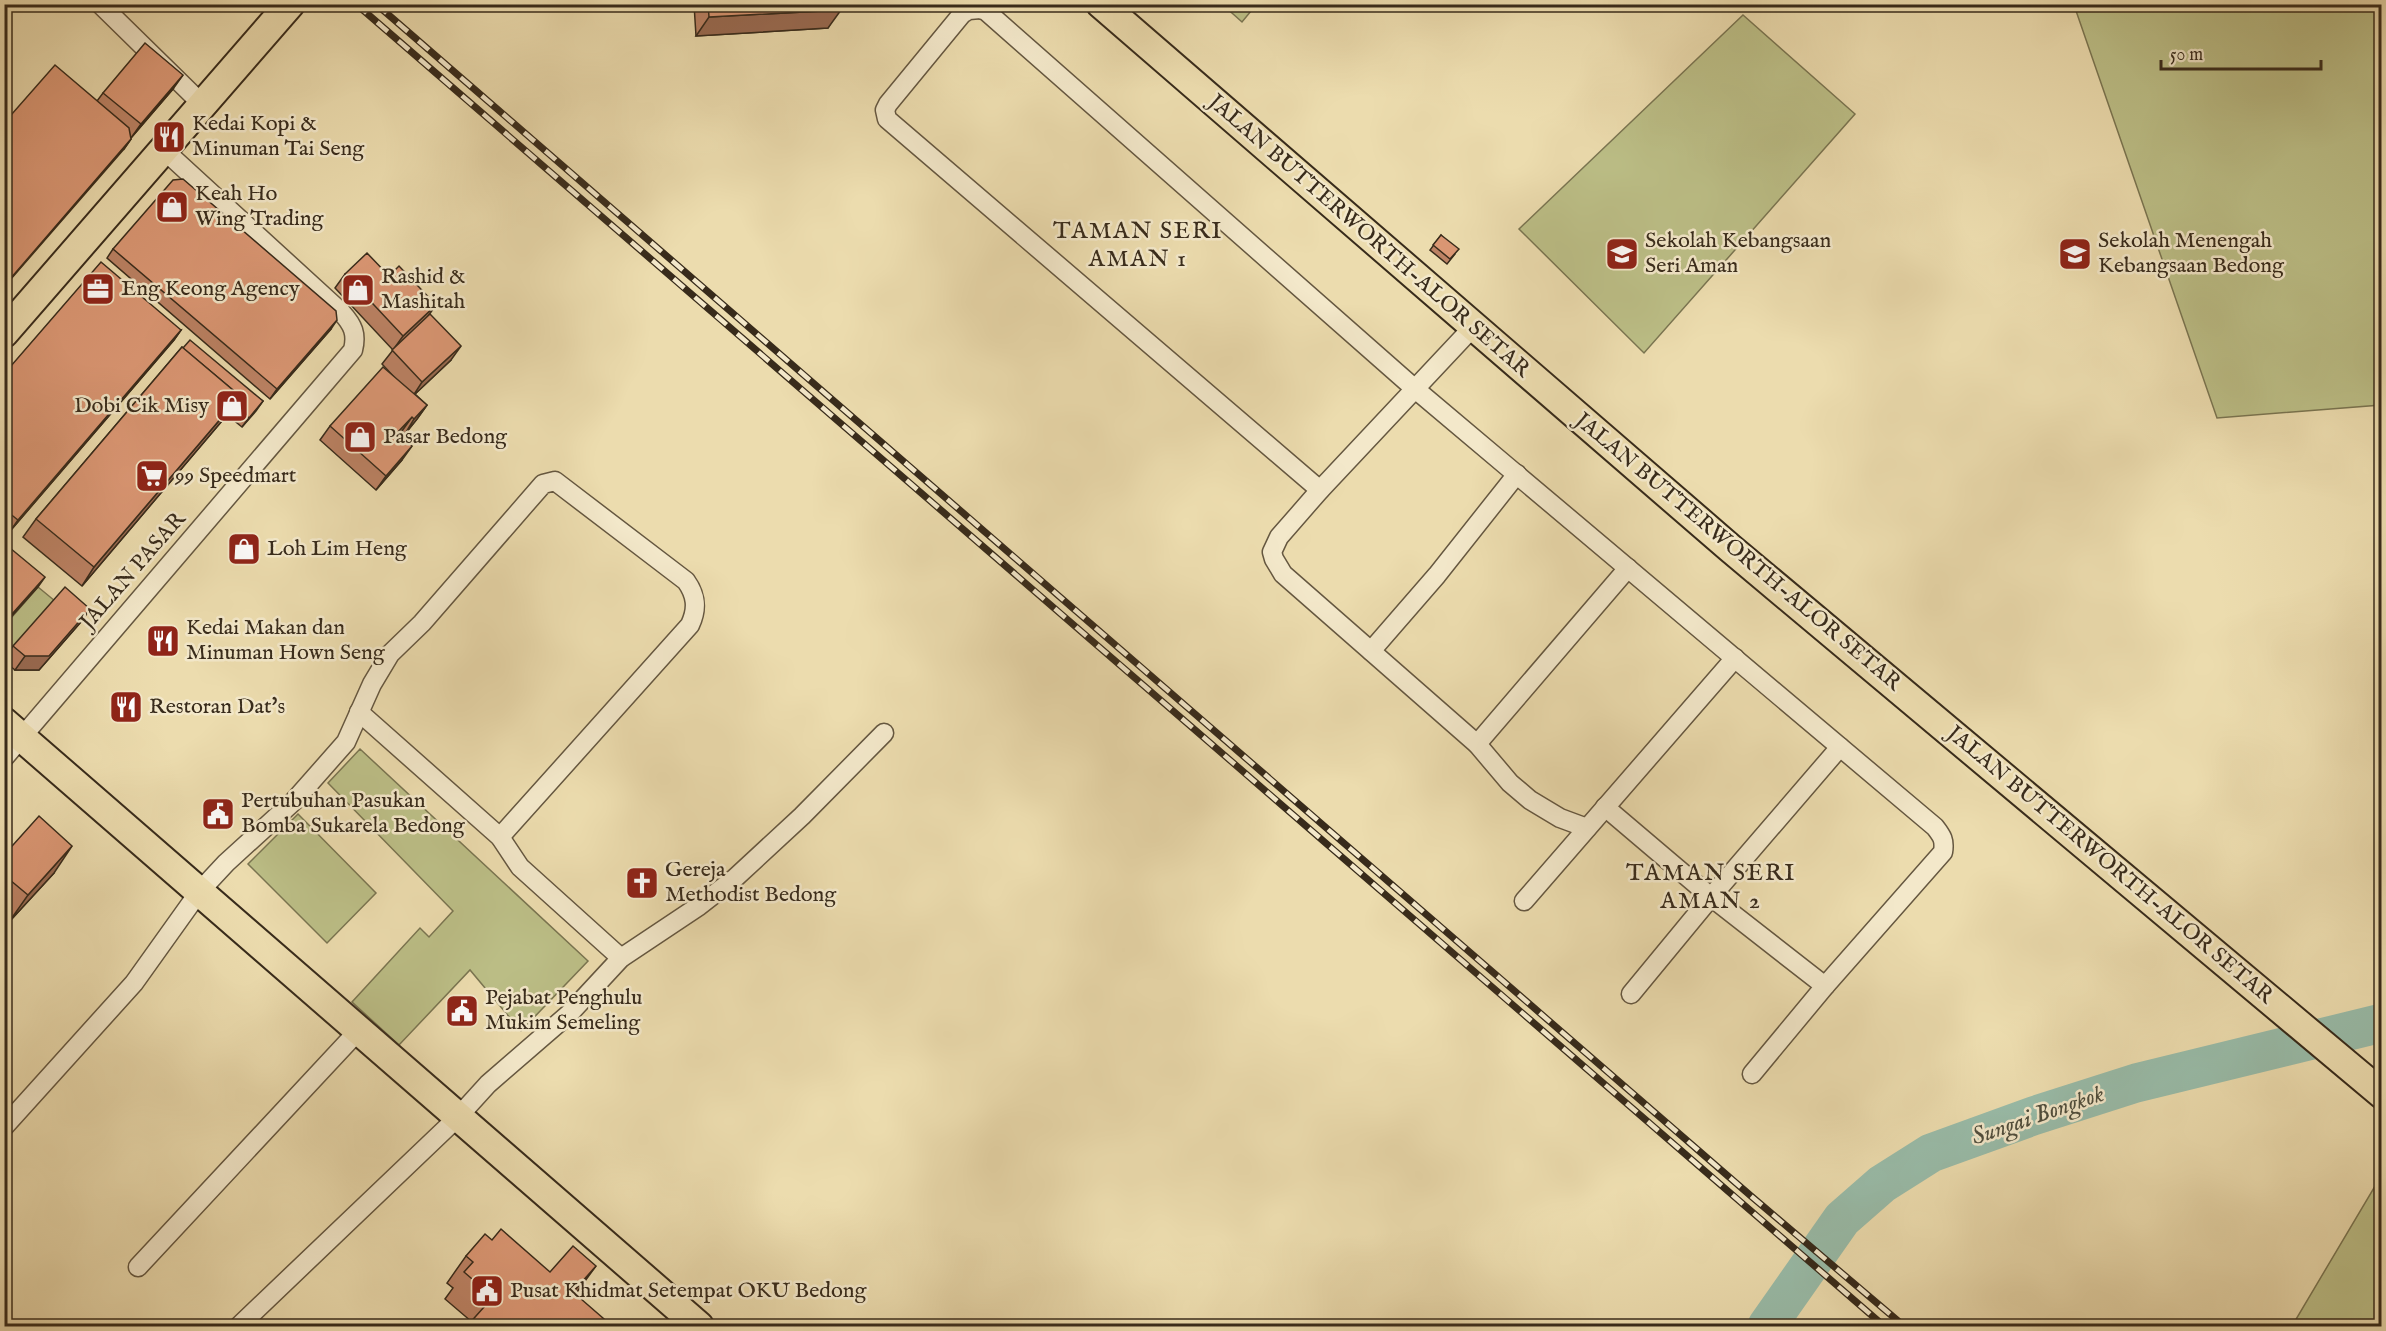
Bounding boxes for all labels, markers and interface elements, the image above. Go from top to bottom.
scale bar [2161,33,2322,71]
text: 50 m [2170,44,2203,67]
street label: JALAN BUTTERWORTH-ALOR SETAR [1200,86,1537,385]
place label: Kedai Kopi & Minuman Tai Seng [192,110,365,163]
restaurant icon: Kedai Kopi & Minuman Tai Seng [151,119,187,155]
place label: Keah Ho Wing Trading [195,180,325,233]
shop icon: Keah Ho Wing Trading [154,189,190,225]
district label: TAMAN SERI AMAN 1 [1053,216,1223,275]
place label: Sekolah Kebangsaan Seri Aman [1645,227,1831,280]
place label: Sekolah Menengah Kebangsaan Bedong [2098,227,2285,280]
school or university icon: Sekolah Kebangsaan Seri Aman [1604,236,1640,272]
school or university icon: Sekolah Menengah Kebangsaan Bedong [2057,236,2093,272]
place label: Rashid & Mashitah [381,263,466,316]
office icon: Eng Keong Agency [80,271,116,307]
shop icon: Rashid & Mashitah [340,272,376,308]
place label: Eng Keong Agency [121,275,300,303]
shop icon: Dobi Cik Misy [214,388,250,424]
place label: Dobi Cik Misy [74,392,209,420]
street label: JALAN BUTTERWORTH-ALOR SETAR [1567,405,1908,698]
shop icon: Pasar Bedong [342,419,378,455]
place label: Pasar Bedong [383,423,508,451]
supermarket icon: 99 Speedmart [134,458,170,494]
place label: 99 Speedmart [174,462,297,490]
street label: JALAN PASAR [72,505,193,638]
shop icon: Loh Lim Heng [226,531,262,567]
place label: Loh Lim Heng [267,535,408,563]
place label: Kedai Makan dan Minuman Hown Seng [186,614,386,667]
restaurant icon: Kedai Makan dan Minuman Hown Seng [145,623,181,659]
restaurant icon: Restoran Dat's [108,689,144,725]
place label: Restoran Dat's [149,693,285,721]
street label: JALAN BUTTERWORTH-ALOR SETAR [1939,718,2280,1011]
place label: Pertubuhan Pasukan Bomba Sukarela Bedong [241,787,466,840]
public building icon: Pertubuhan Pasukan Bomba Sukarela Bedong [200,796,236,832]
place label: Gereja Methodist Bedong [665,856,837,909]
district label: TAMAN SERI AMAN 2 [1626,858,1796,917]
church icon: Gereja Methodist Bedong [624,865,660,901]
place label: Pejabat Penghulu Mukim Semeling [485,984,642,1037]
public building icon: Pejabat Penghulu Mukim Semeling [444,993,480,1029]
water label: Sungai Bongkok [1968,1079,2109,1153]
public building icon: Pusat Khidmat Setempat OKU Bedong [469,1273,505,1309]
place label: Pusat Khidmat Setempat OKU Bedong [510,1277,867,1305]

